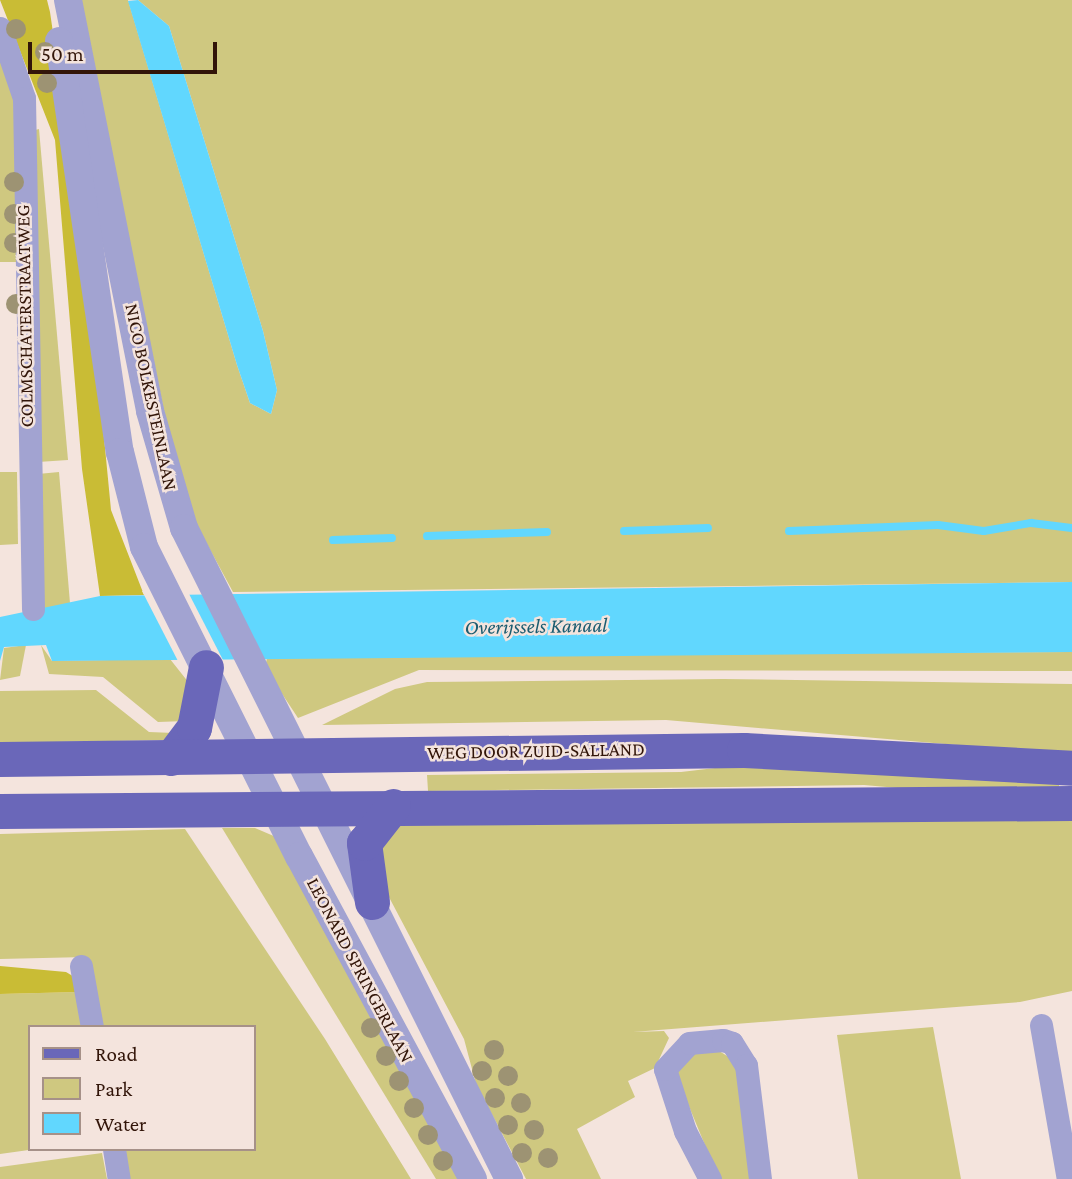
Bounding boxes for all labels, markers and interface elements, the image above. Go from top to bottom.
scale bar [32,28,220,72]
text: 50 m [41,42,84,66]
street label: COLMSCHATERSTRAATWEG [12,204,38,428]
street label: NICO BOLKESTEINLAAN [120,301,182,493]
water label: Overijssels Kanaal [464,612,608,640]
street label: WEG DOOR ZUID-SALLAND [427,738,645,764]
street label: LEONARD SPRINGERLAAN [302,874,418,1066]
legend [28,1025,256,1151]
text: Road [95,1042,138,1066]
text: Park [95,1077,132,1101]
text: Water [95,1112,147,1136]

